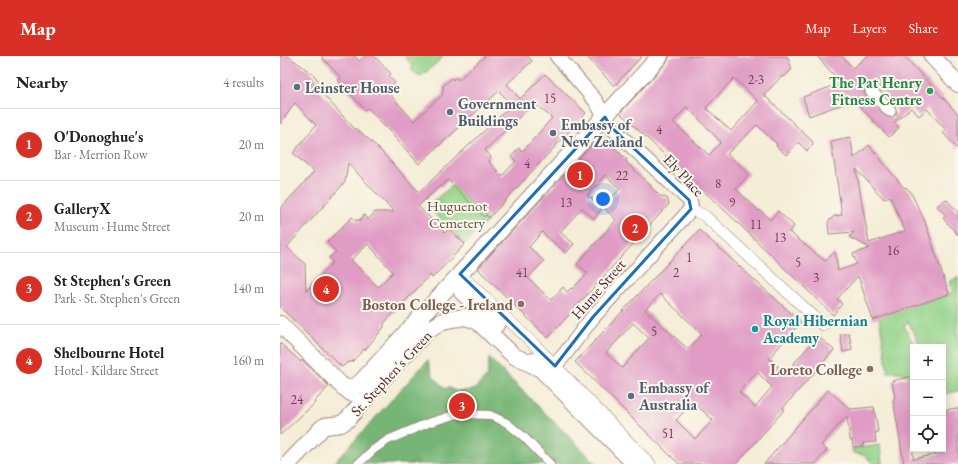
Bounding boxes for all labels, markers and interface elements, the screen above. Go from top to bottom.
text: Map [20,16,56,41]
text: Map [805,19,830,37]
text: Layers [852,19,887,37]
text: Share [909,19,938,37]
text: Nearby [16,71,68,93]
house number: 2-3 [748,71,764,88]
place label: The Pat Henry Fitness Centre [829,73,923,109]
text: 4 results [223,74,264,91]
place label: Leinster House [305,78,400,97]
marker: Leinster House [292,82,302,92]
marker: The Pat Henry Fitness Centre [925,86,935,96]
house number: 15 [544,90,556,107]
place label: Government Buildings [458,94,537,130]
marker: Government Buildings [445,107,455,117]
place label: Embassy of New Zealand [561,115,644,151]
house number: 4 [656,121,663,138]
text: O'Donoghue's [54,127,143,146]
marker: Embassy of New Zealand [548,128,558,138]
text: 1 [26,136,32,153]
text: 20 m [239,136,264,153]
text: Bar · Merrion Row [54,146,148,163]
street label: Ely Place [660,150,708,200]
house number: 4 [524,155,531,172]
pin: 1 [567,160,593,190]
house number: 22 [616,167,629,184]
house number: 8 [715,175,721,192]
your location [593,189,613,209]
house number: 13 [560,194,572,211]
house number: 9 [729,194,736,211]
park label: Huguenot Cemetery [427,196,487,232]
text: GalleryX [54,199,111,218]
text: 2 [26,208,32,225]
text: 20 m [239,208,264,225]
pin: 2 [622,213,648,243]
house number: 11 [750,216,762,233]
text: Museum · Hume Street [54,218,170,235]
house number: 13 [774,229,786,246]
house number: 16 [887,242,899,259]
house number: 1 [686,249,692,266]
house number: 5 [795,254,801,271]
street label: Hume Street [567,255,629,323]
house number: 41 [516,264,528,281]
house number: 2 [673,264,680,281]
house number: 3 [813,269,819,286]
text: St Stephen's Green [54,271,171,290]
pin: 4 [313,274,339,304]
text: 3 [26,280,32,297]
text: 140 m [233,280,264,297]
text: Park · St. Stephen's Green [54,290,180,307]
place label: Boston College - Ireland [362,295,514,314]
marker: Boston College - Ireland [516,299,526,309]
place label: Royal Hibernian Academy [762,311,868,347]
house number: 5 [651,323,657,340]
marker: Royal Hibernian Academy [750,324,760,334]
street label: St. Stephen's Green [346,326,436,420]
text: Shelbourne Hotel [54,343,164,362]
map controls [910,344,946,452]
button: + [910,344,946,380]
text: 4 [26,352,32,369]
text: 160 m [233,352,264,369]
place label: Loreto College [770,360,862,379]
text: Hotel · Kildare Street [54,362,159,379]
marker: Loreto College [865,364,875,374]
place label: Embassy of Australia [638,378,711,414]
button: − [910,380,946,416]
house number: 24 [291,391,304,408]
pin: 3 [449,391,475,421]
marker: Embassy of Australia [626,391,636,401]
button: locate [910,416,946,452]
house number: 51 [662,425,674,442]

